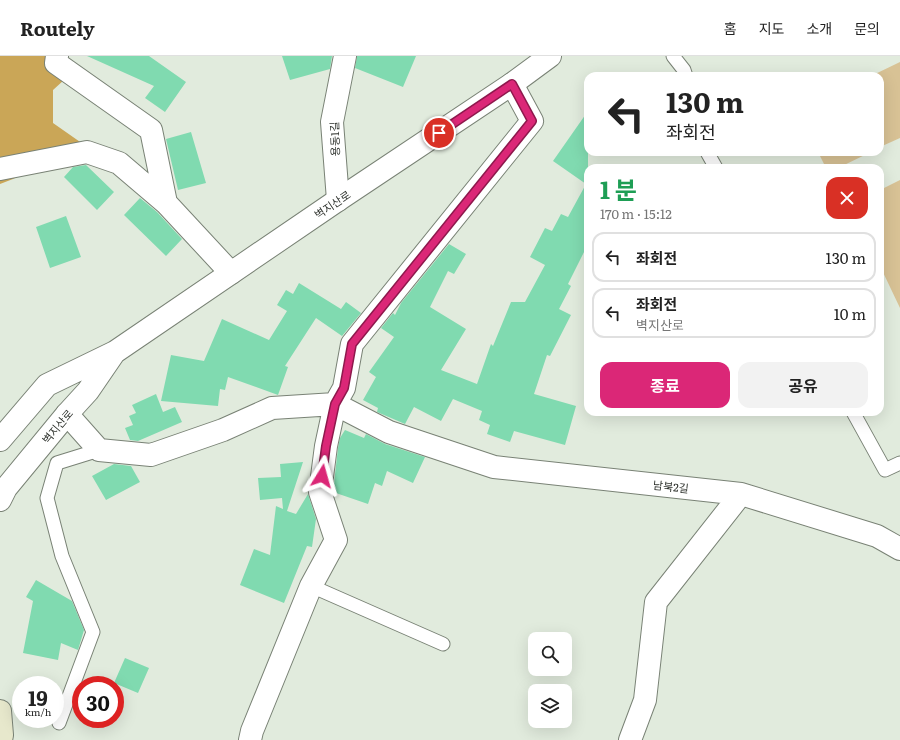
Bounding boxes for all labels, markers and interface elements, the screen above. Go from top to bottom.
text: Routely [20,14,95,42]
text: 홈 [724,18,737,38]
text: 지도 [759,18,784,38]
text: 소개 [806,18,832,38]
text: 문의 [854,18,880,38]
text: 130 m [666,80,744,122]
icon: left [600,88,652,140]
pin [422,116,456,150]
text: 좌회전 [666,118,716,145]
street label: 용동1길 [325,121,343,157]
icon: arrive [428,122,450,144]
text: 1 분 [600,171,637,206]
button: close [826,177,868,219]
street label: 벽지산로 [311,186,353,222]
text: 170 m · 15:12 [600,204,672,223]
icon: left [602,246,624,268]
text: 좌회전 [636,246,677,269]
text: 130 m [826,246,866,269]
text: 좌회전 [636,292,677,315]
icon: left [602,302,624,324]
text: 10 m [834,302,866,325]
text: 벽지산로 [636,315,684,334]
button: 종료 [600,362,730,408]
button: 공유 [738,362,868,408]
street label: 벽지산로 [38,405,76,447]
position arrow [301,455,343,497]
street label: 남북2길 [652,476,690,496]
map controls [528,632,572,728]
button: search [528,632,572,676]
speed limit sign: 30 [72,676,124,728]
text: 19 [28,682,48,712]
button: layers [528,684,572,728]
text: km/h [25,704,51,719]

